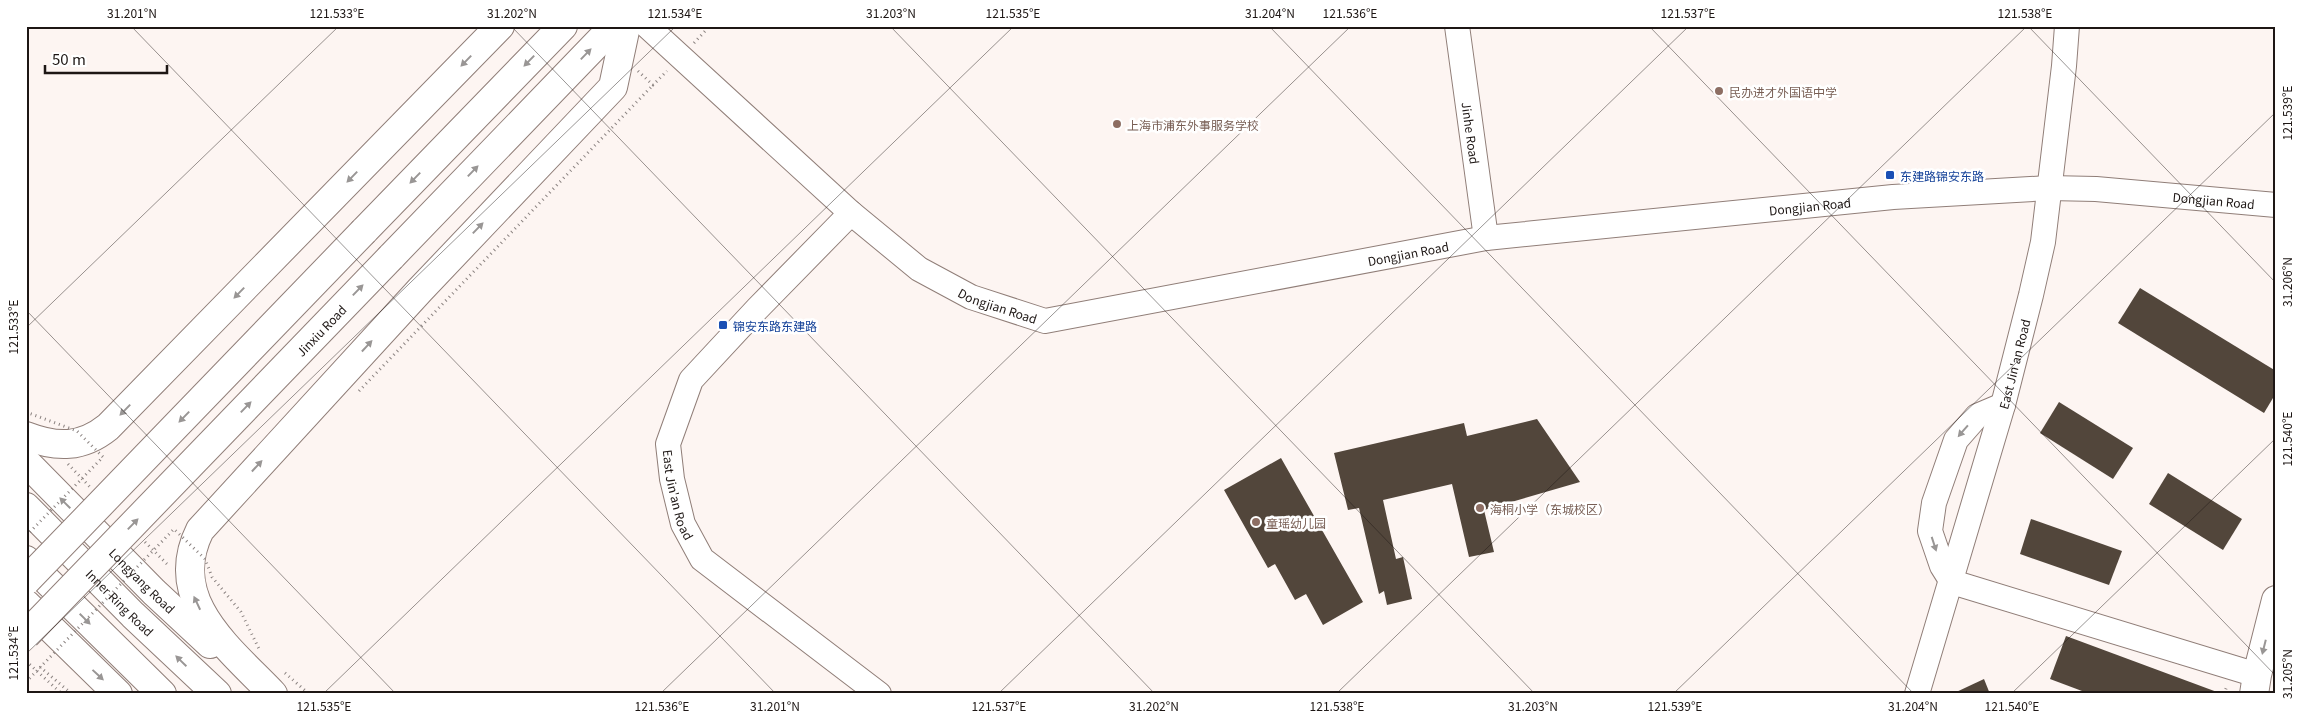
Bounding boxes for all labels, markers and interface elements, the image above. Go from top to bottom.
text: 31.201°N [107,4,157,21]
text: 121.533°E [310,4,364,21]
text: 31.202°N [487,4,537,21]
text: 121.534°E [648,4,702,21]
text: 31.203°N [866,4,916,21]
text: 121.535°E [986,4,1040,21]
text: 31.204°N [1245,4,1295,21]
text: 121.536°E [1323,4,1377,21]
text: 121.537°E [1661,4,1715,21]
text: 121.538°E [1998,4,2052,21]
scale bar [45,42,168,74]
text: 50 m [52,48,86,69]
one-way arrow [580,49,592,61]
one-way arrow [460,55,472,67]
one-way arrow [523,55,535,67]
place label: 民办进才外国语中学 [1729,83,1837,100]
marker: 民办进才外国语中学 [1713,85,1725,97]
text: 121.539°E [2278,86,2295,140]
street label: Jinhe Road [1459,101,1484,165]
place label: 上海市浦东外事服务学校 [1127,116,1259,133]
marker: 上海市浦东外事服务学校 [1111,118,1123,130]
one-way arrow [467,165,479,177]
place label: 东建路锦安东路 [1900,167,1984,184]
marker: 东建路锦安东路 [1884,169,1896,181]
one-way arrow [347,171,359,183]
one-way arrow [410,172,422,184]
street label: Dongjian Road [2172,187,2255,212]
street label: Dongjian Road [1768,193,1852,218]
one-way arrow [472,222,484,234]
street label: Dongjian Road [1366,237,1450,269]
text: 31.206°N [2278,257,2295,307]
street label: Dongjian Road [956,283,1039,326]
one-way arrow [352,284,364,296]
one-way arrow [233,287,245,299]
text: 121.533°E [4,300,21,354]
street label: Jinxiu Road [292,301,349,359]
place label: 锦安东路东建路 [733,317,817,334]
street label: East Jin'an Road [1994,317,2033,411]
marker: 锦安东路东建路 [717,319,729,331]
one-way arrow [361,341,373,353]
one-way arrow [239,401,251,413]
one-way arrow [119,403,131,415]
one-way arrow [178,411,190,423]
text: 121.540°E [2278,412,2295,466]
one-way arrow [1958,425,1969,438]
street label: East Jin'an Road [660,449,698,542]
one-way arrow [251,460,263,472]
one-way arrow [59,497,71,509]
place label: 海桐小学（东城校区） [1490,500,1610,517]
marker: 海桐小学（东城校区） [1474,502,1486,514]
place label: 童瑶幼儿园 [1266,514,1326,531]
marker: 童瑶幼儿园 [1250,516,1262,528]
one-way arrow [127,518,139,530]
one-way arrow [1931,537,1939,552]
street label: Longyang Road [106,544,179,616]
street label: Inner Ring Road [83,565,158,639]
one-way arrow [192,596,200,610]
one-way arrow [79,613,91,625]
text: 121.534°E [4,626,21,680]
one-way arrow [2260,639,2268,654]
text: 31.205°N [2278,649,2295,699]
one-way arrow [175,655,187,667]
one-way arrow [92,669,104,681]
text: 121.535°E [297,697,351,714]
text: 121.536°E [635,697,689,714]
text: 31.201°N [750,697,800,714]
text: 121.537°E [972,697,1026,714]
text: 31.202°N [1129,697,1179,714]
text: 121.538°E [1310,697,1364,714]
text: 31.203°N [1508,697,1558,714]
text: 121.539°E [1648,697,1702,714]
text: 31.204°N [1888,697,1938,714]
text: 121.540°E [1985,697,2039,714]

